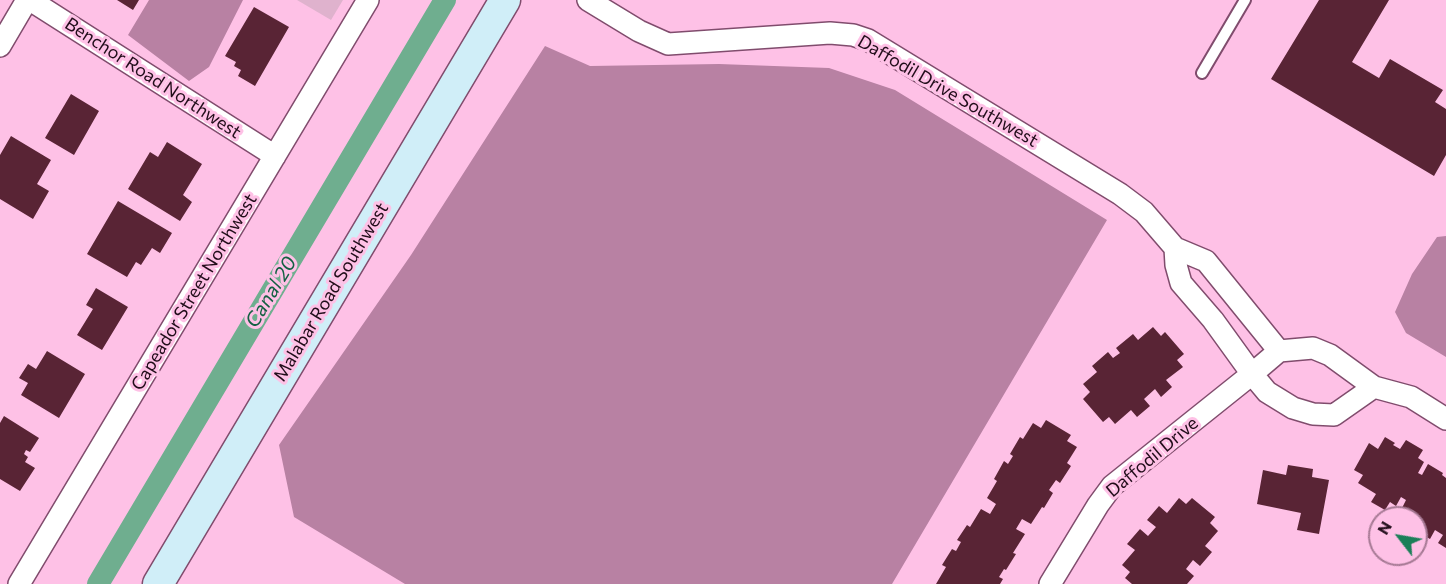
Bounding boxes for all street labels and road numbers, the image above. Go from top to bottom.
street label: Benchor Road Northwest [61,13,245,143]
street label: Daffodil Drive Southwest [854,30,1042,152]
street label: Capeador Street Northwest [127,190,261,394]
street label: Malabar Road Southwest [269,199,393,385]
street label: Daffodil Drive [1102,412,1202,502]

